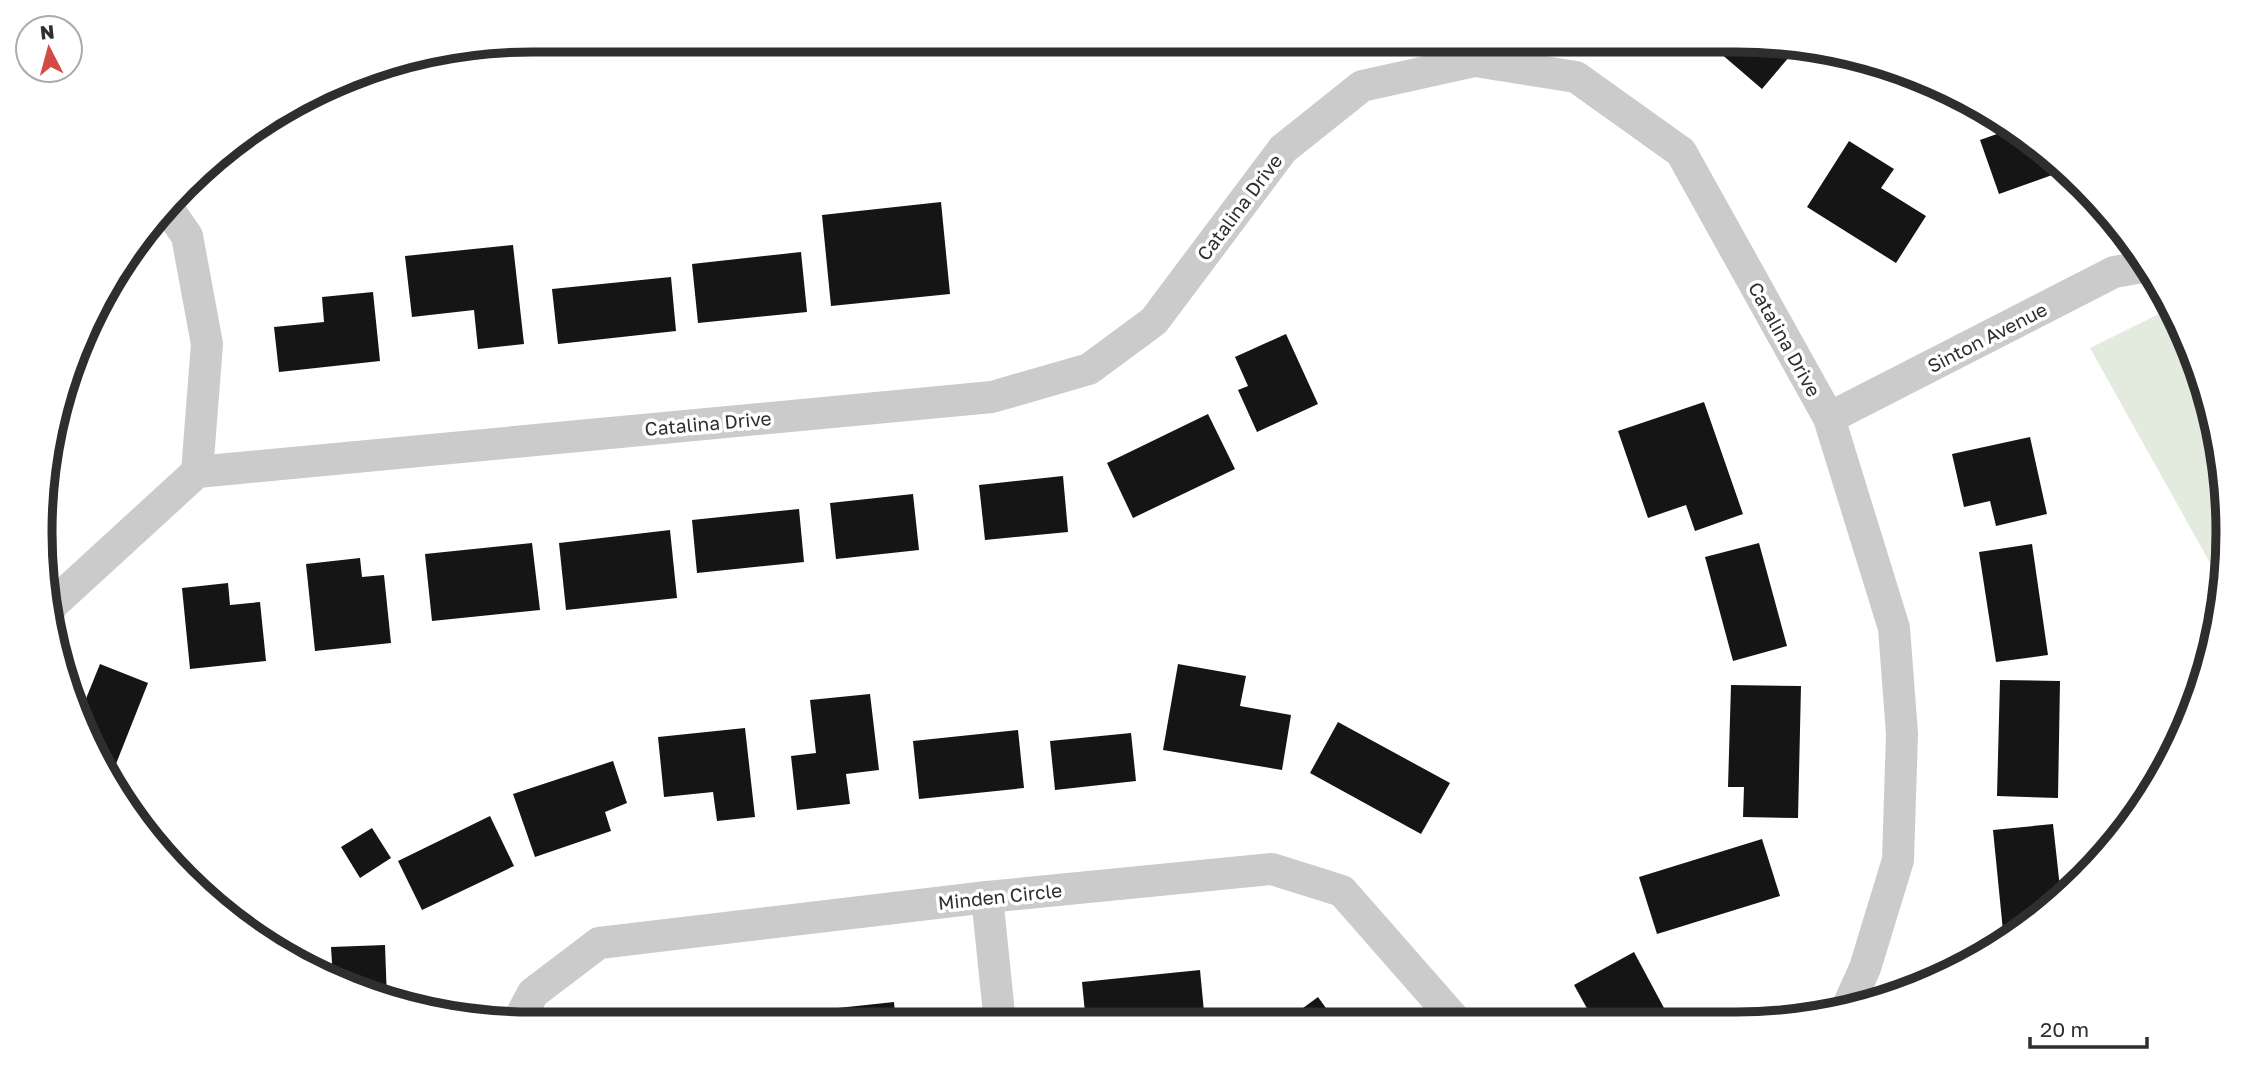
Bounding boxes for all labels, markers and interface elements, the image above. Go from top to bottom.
north arrow [14,14,84,84]
text: N [39,19,56,44]
street label: Catalina Drive [1192,149,1286,265]
street label: Catalina Drive [1744,278,1826,400]
street label: Sinton Avenue [1923,297,2051,377]
street label: Catalina Drive [644,406,772,440]
street label: Minden Circle [937,878,1063,914]
scale bar [2030,1006,2147,1050]
text: 20 m [2040,1016,2089,1042]

